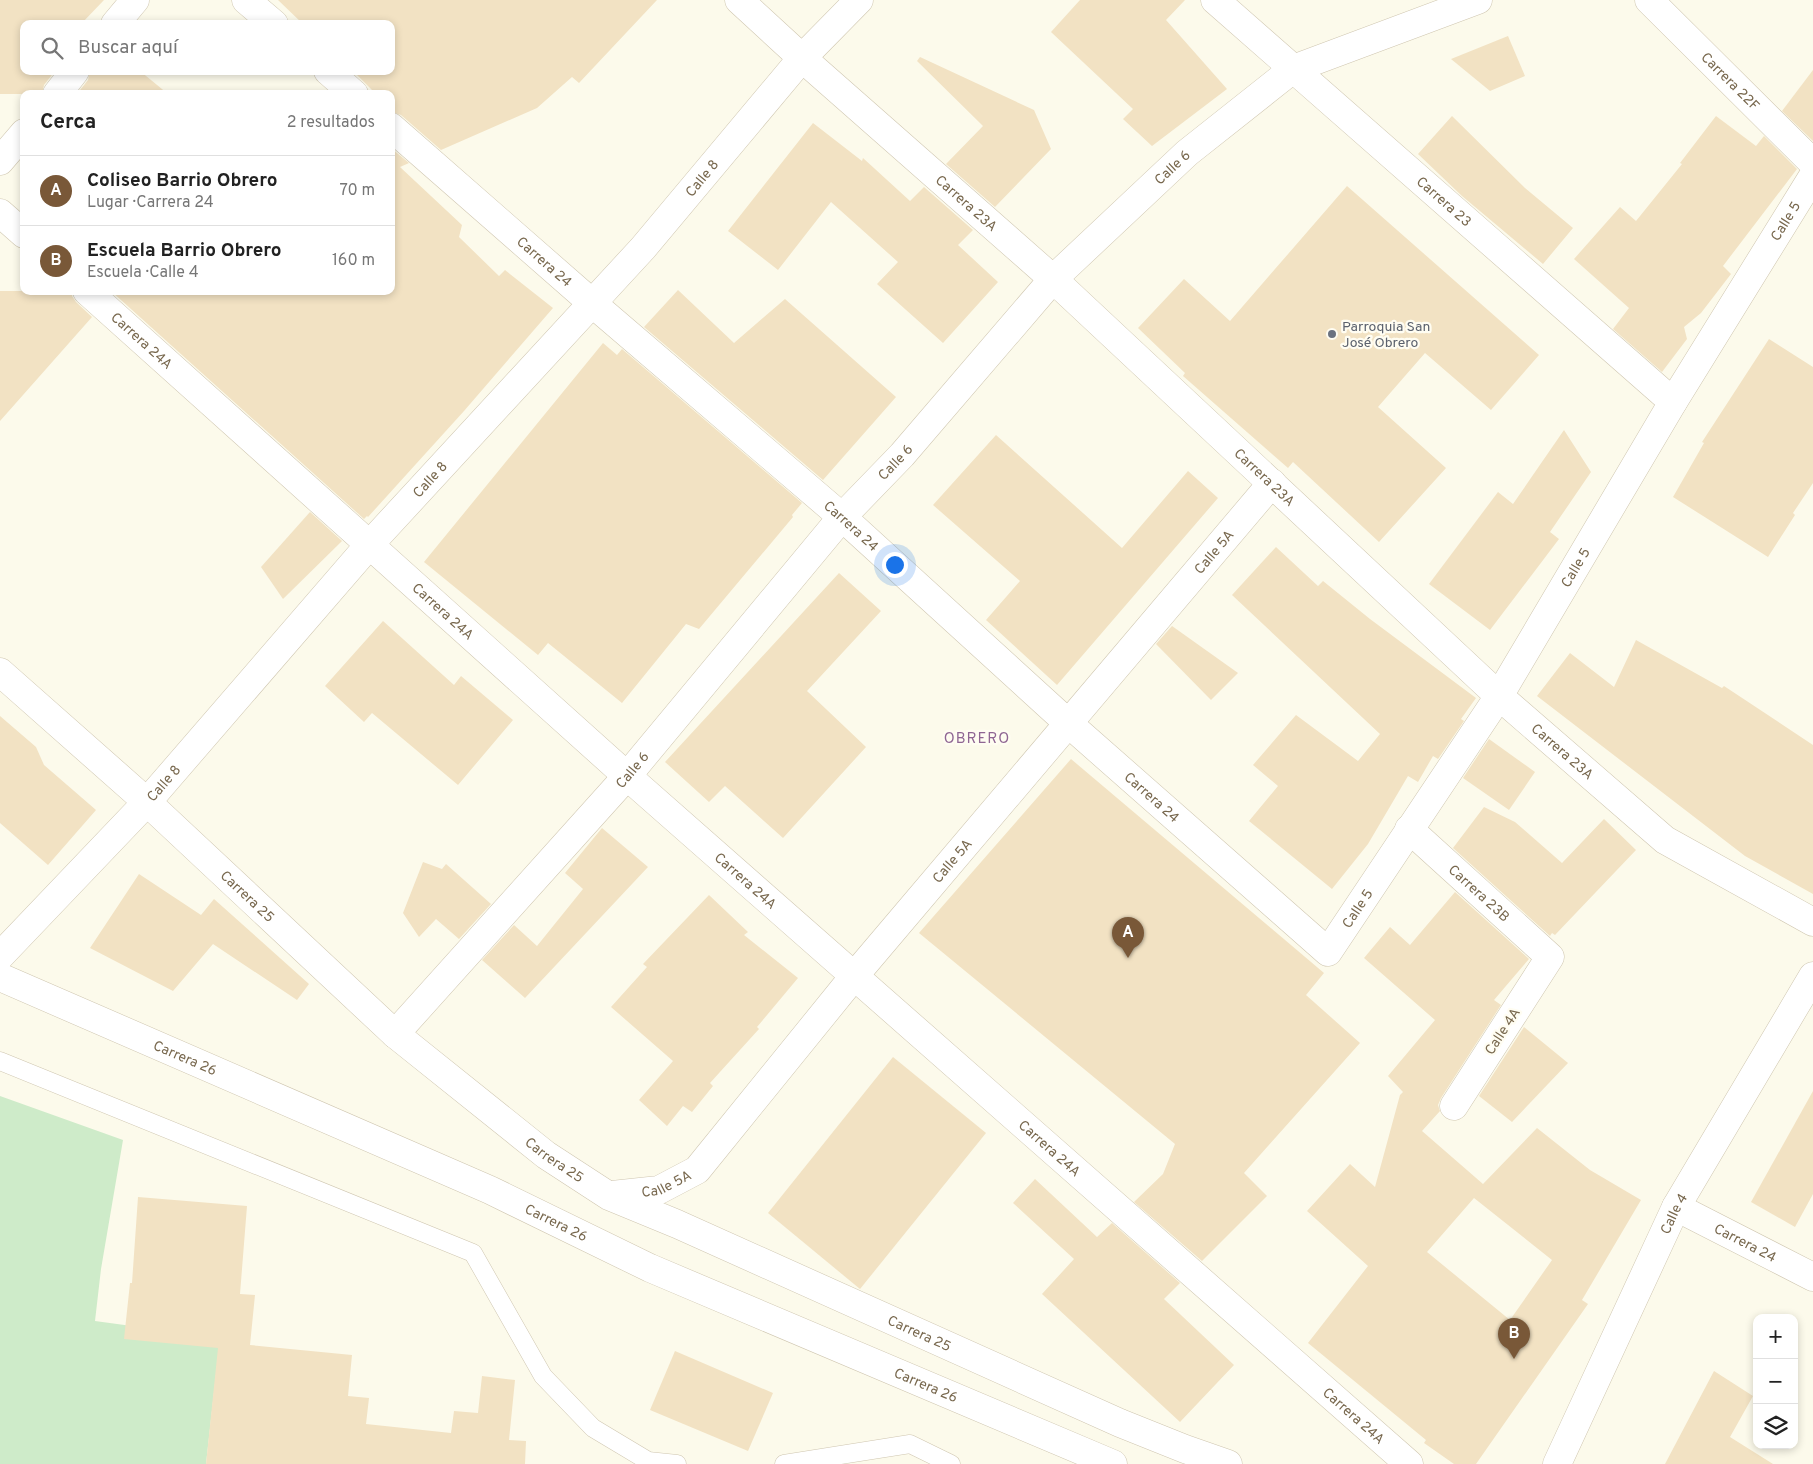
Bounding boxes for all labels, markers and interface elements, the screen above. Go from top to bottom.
search box [20,20,395,75]
icon: search [38,34,66,62]
text: Buscar aquí [78,36,178,60]
street label: Carrera 22F [1697,49,1762,115]
text: Cerca [40,109,96,136]
text: 2 resultados [287,113,375,133]
street label: Calle 6 [1151,147,1194,189]
street label: Calle 8 [682,157,723,201]
text: Coliseo Barrio Obrero [87,169,277,193]
street label: Carrera 23A [931,172,1000,236]
street label: Carrera 23 [1412,174,1474,231]
text: A [50,181,62,201]
text: 70 m [340,181,375,201]
text: Lugar · Carrera 24 [87,193,214,213]
street label: Calle 5 [1768,199,1805,245]
street label: Carrera 24 [512,234,575,291]
text: Escuela Barrio Obrero [87,239,282,263]
text: B [50,251,62,271]
text: 160 m [332,251,375,271]
text: Escuela · Calle 4 [87,263,199,283]
street label: Carrera 24A [107,309,175,374]
place label: Parroquia San José Obrero [1342,319,1430,352]
marker: Parroquia San José Obrero [1326,328,1338,340]
street label: Calle 6 [875,442,917,484]
street label: Carrera 23A [1230,446,1298,511]
street label: Calle 8 [410,459,452,502]
street label: Carrera 24 [819,498,881,556]
street label: Calle 5A [1191,527,1238,578]
street label: Calle 5 [1558,545,1595,591]
your location [882,552,908,578]
street label: Carrera 24A [408,580,477,644]
street label: Carrera 23A [1527,721,1596,784]
district label: OBRERO [944,730,1010,749]
street label: Calle 6 [613,749,654,793]
street label: Calle 8 [144,762,185,806]
street label: Carrera 24 [1120,769,1182,827]
street label: Calle 5A [930,836,976,887]
street label: Carrera 24A [710,850,779,913]
street label: Carrera 23B [1444,862,1512,926]
street label: Carrera 25 [216,868,277,927]
street label: Calle 5 [1339,886,1378,932]
pin: A [1112,917,1144,958]
street label: Calle 4A [1482,1005,1525,1058]
street label: Carrera 26 [150,1038,219,1080]
street label: Carrera 24A [1014,1117,1083,1181]
street label: Carrera 25 [521,1134,586,1187]
street label: Calle 5A [641,1167,695,1202]
street label: Calle 4 [1658,1191,1692,1237]
street label: Carrera 26 [521,1201,590,1246]
street label: Carrera 24 [1711,1221,1779,1267]
street label: Carrera 25 [885,1313,953,1356]
map controls [1753,1314,1798,1449]
button: + [1753,1314,1798,1359]
pin: B [1498,1318,1530,1359]
button: − [1753,1359,1798,1404]
street label: Carrera 26 [891,1365,960,1407]
street label: Carrera 24A [1318,1385,1387,1448]
button: layers [1753,1404,1798,1449]

